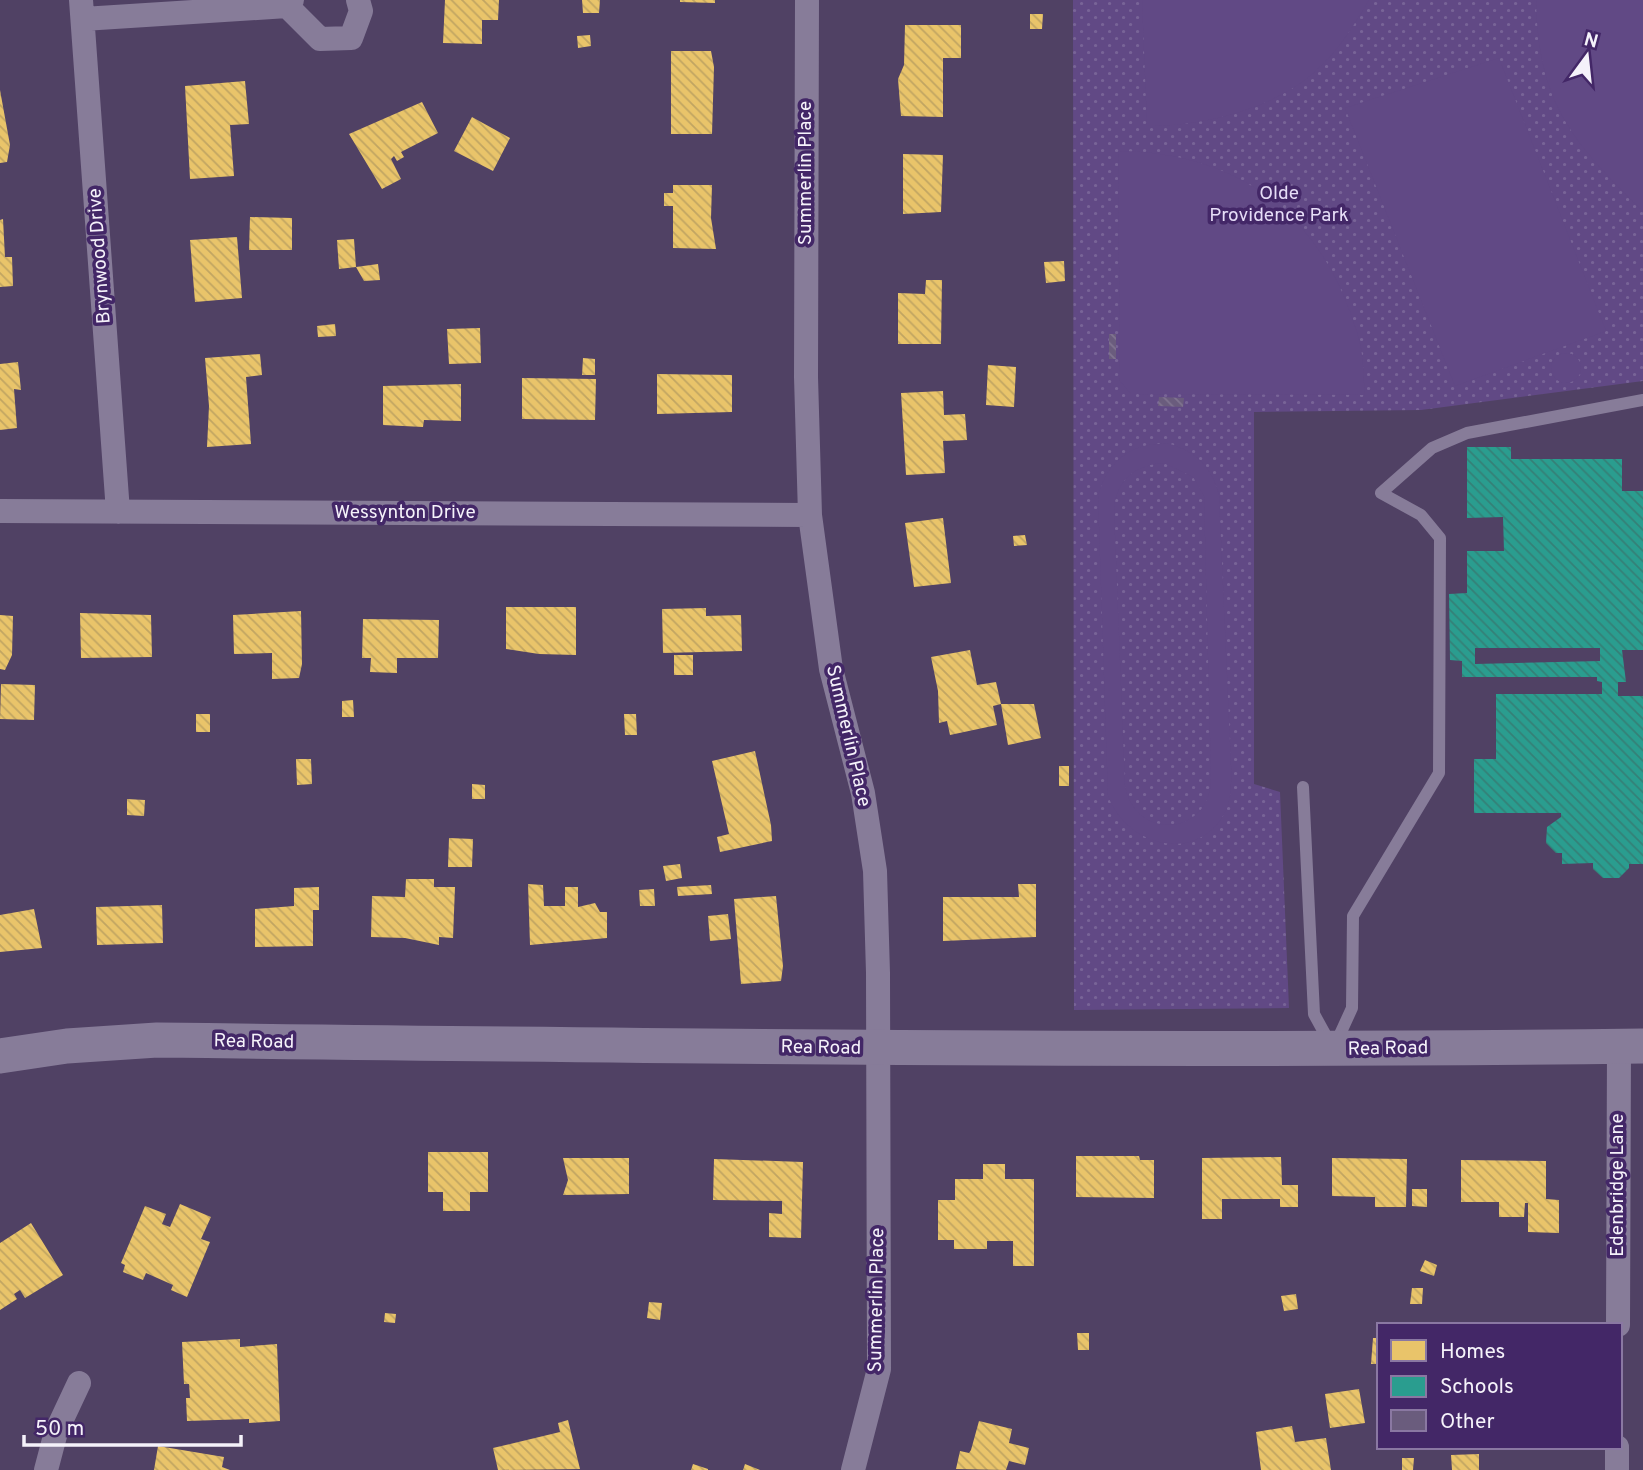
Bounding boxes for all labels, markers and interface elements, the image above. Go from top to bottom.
north arrow [1552,21,1622,91]
text: N [1581,28,1601,55]
street label: Summerlin Place [794,101,818,245]
park label: Olde Providence Park [1209,182,1349,228]
street label: Brynwood Drive [83,187,117,325]
street label: Wessynton Drive [334,501,476,525]
street label: Summerlin Place [820,663,876,809]
street label: Rea Road [213,1029,295,1055]
street label: Rea Road [780,1035,862,1061]
street label: Rea Road [1347,1036,1429,1062]
street label: Edenbridge Lane [1606,1113,1630,1257]
street label: Summerlin Place [864,1227,890,1373]
legend [1377,1323,1622,1449]
text: Homes [1440,1339,1505,1366]
text: Schools [1440,1374,1514,1401]
scale bar [24,1404,242,1448]
text: Other [1440,1409,1495,1436]
text: 50 m [35,1416,84,1443]

